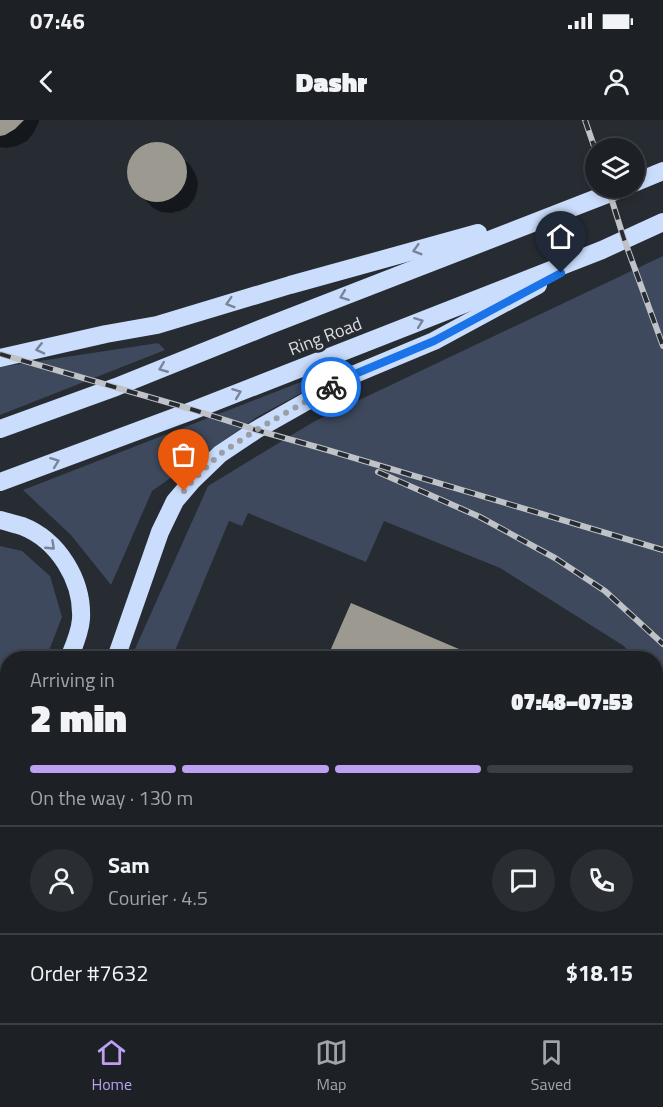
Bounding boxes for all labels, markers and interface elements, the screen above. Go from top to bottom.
text: 07:46 [30,4,85,38]
text: Dashr [296,61,367,102]
icon: back [30,65,63,98]
icon: person [600,65,633,98]
map controls [585,138,645,198]
button: layers [585,138,645,198]
pin [535,211,586,273]
icon: home [544,220,577,253]
one-way arrow [412,242,422,255]
one-way arrow [339,289,350,301]
one-way arrow [225,296,236,308]
street label: Ring Road [284,310,366,362]
one-way arrow [413,316,423,329]
one-way arrow [36,342,46,355]
courier [301,357,361,417]
one-way arrow [158,361,169,373]
icon: bike [315,371,348,404]
one-way arrow [231,387,242,400]
pin [158,429,209,491]
icon: bag [167,438,200,471]
one-way arrow [49,456,60,469]
one-way arrow [45,539,55,550]
text: Arriving in [30,664,115,695]
text: 07:48–07:53 [511,685,633,719]
text: 2 min [30,688,127,747]
text: On the way · 130 m [30,782,193,813]
text: Sam [108,848,150,882]
button: person [30,849,93,912]
button: chat [492,849,555,912]
button: phone [570,849,633,912]
text: Courier · 4.5 [108,882,208,913]
text: Order #7632 [30,956,149,990]
text: $18.15 [566,956,633,990]
tab: Home [91,1036,132,1096]
tab: Map [315,1036,348,1096]
tab: Saved [531,1036,572,1096]

